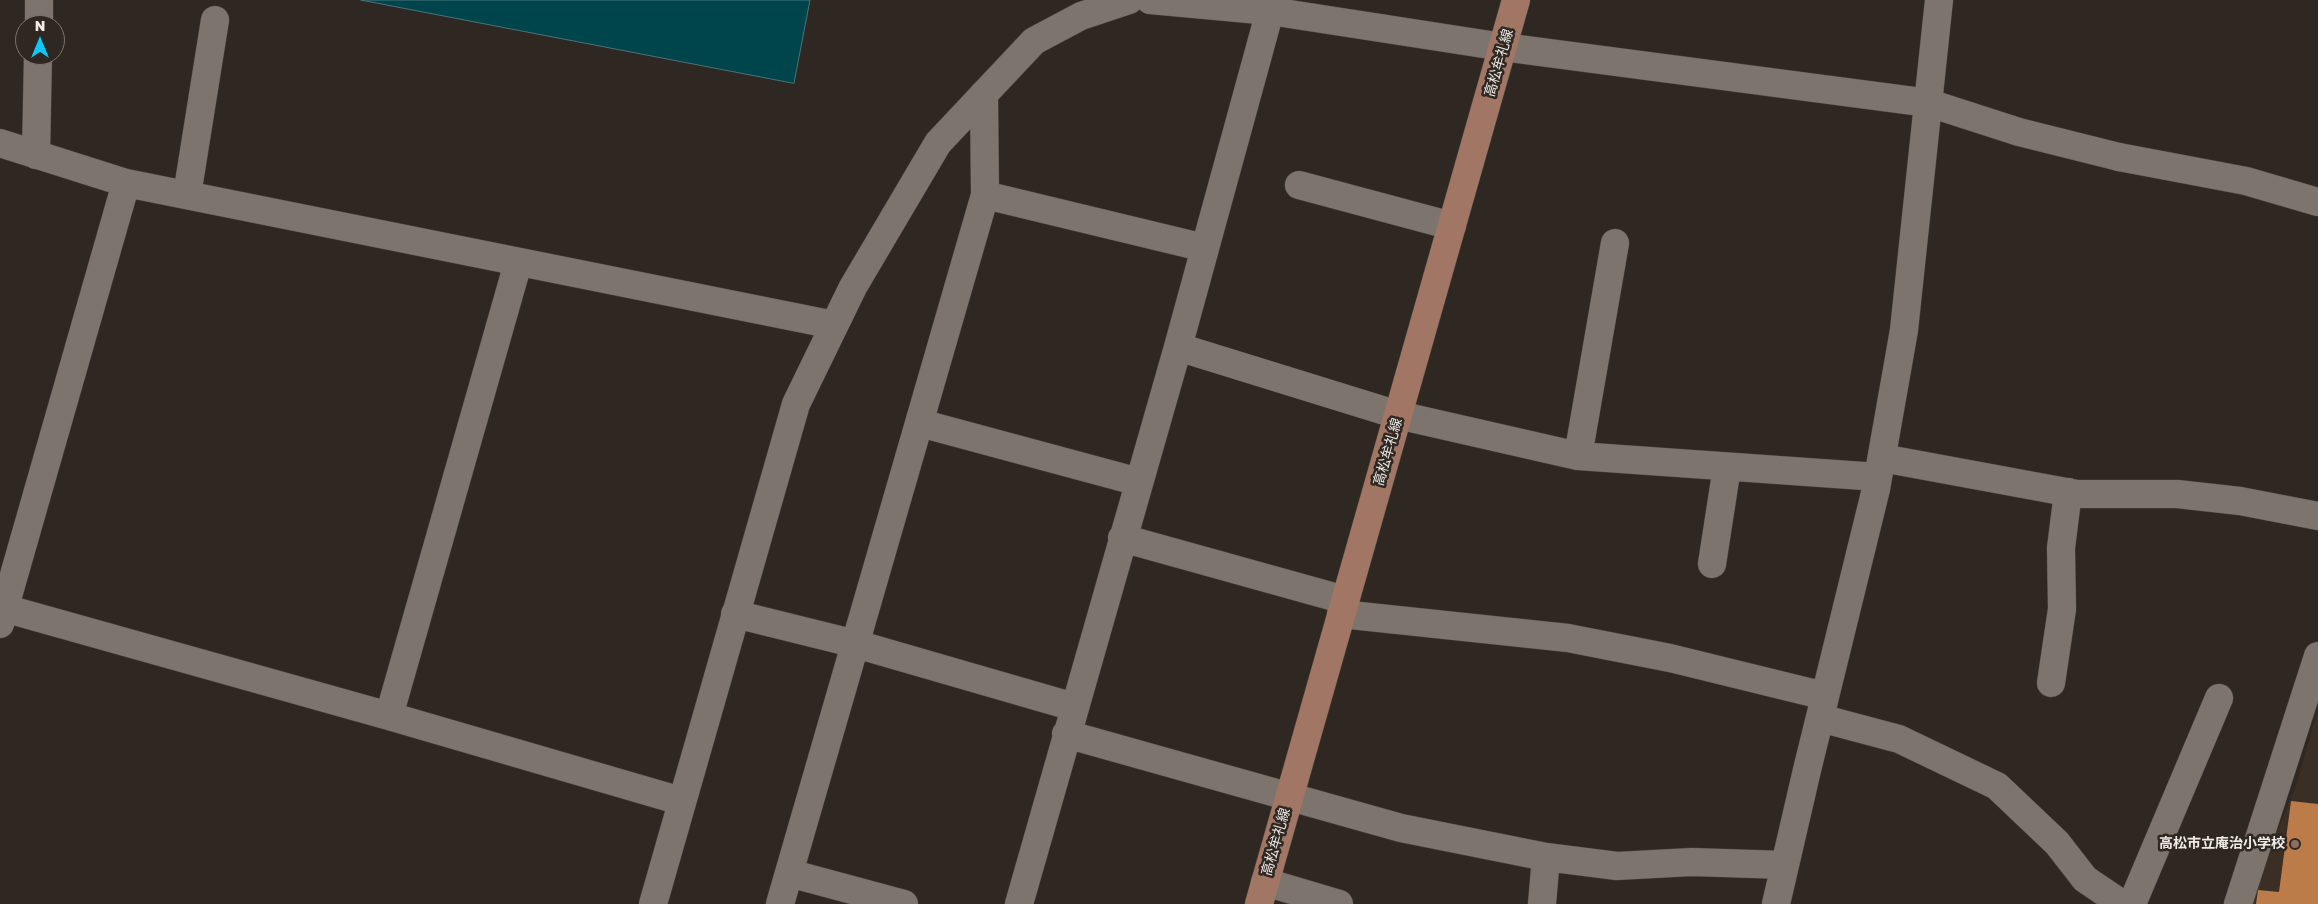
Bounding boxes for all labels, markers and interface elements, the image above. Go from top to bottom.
north arrow [15,15,65,65]
text: N [35,17,45,34]
street label: 高松牟礼線 [1481,27,1517,99]
street label: 高松牟礼線 [1370,416,1406,488]
street label: 高松牟礼線 [1258,806,1294,878]
place label: 高松市立庵治小学校 [2159,836,2285,852]
marker: 高松市立庵治小学校 [2289,838,2301,850]

